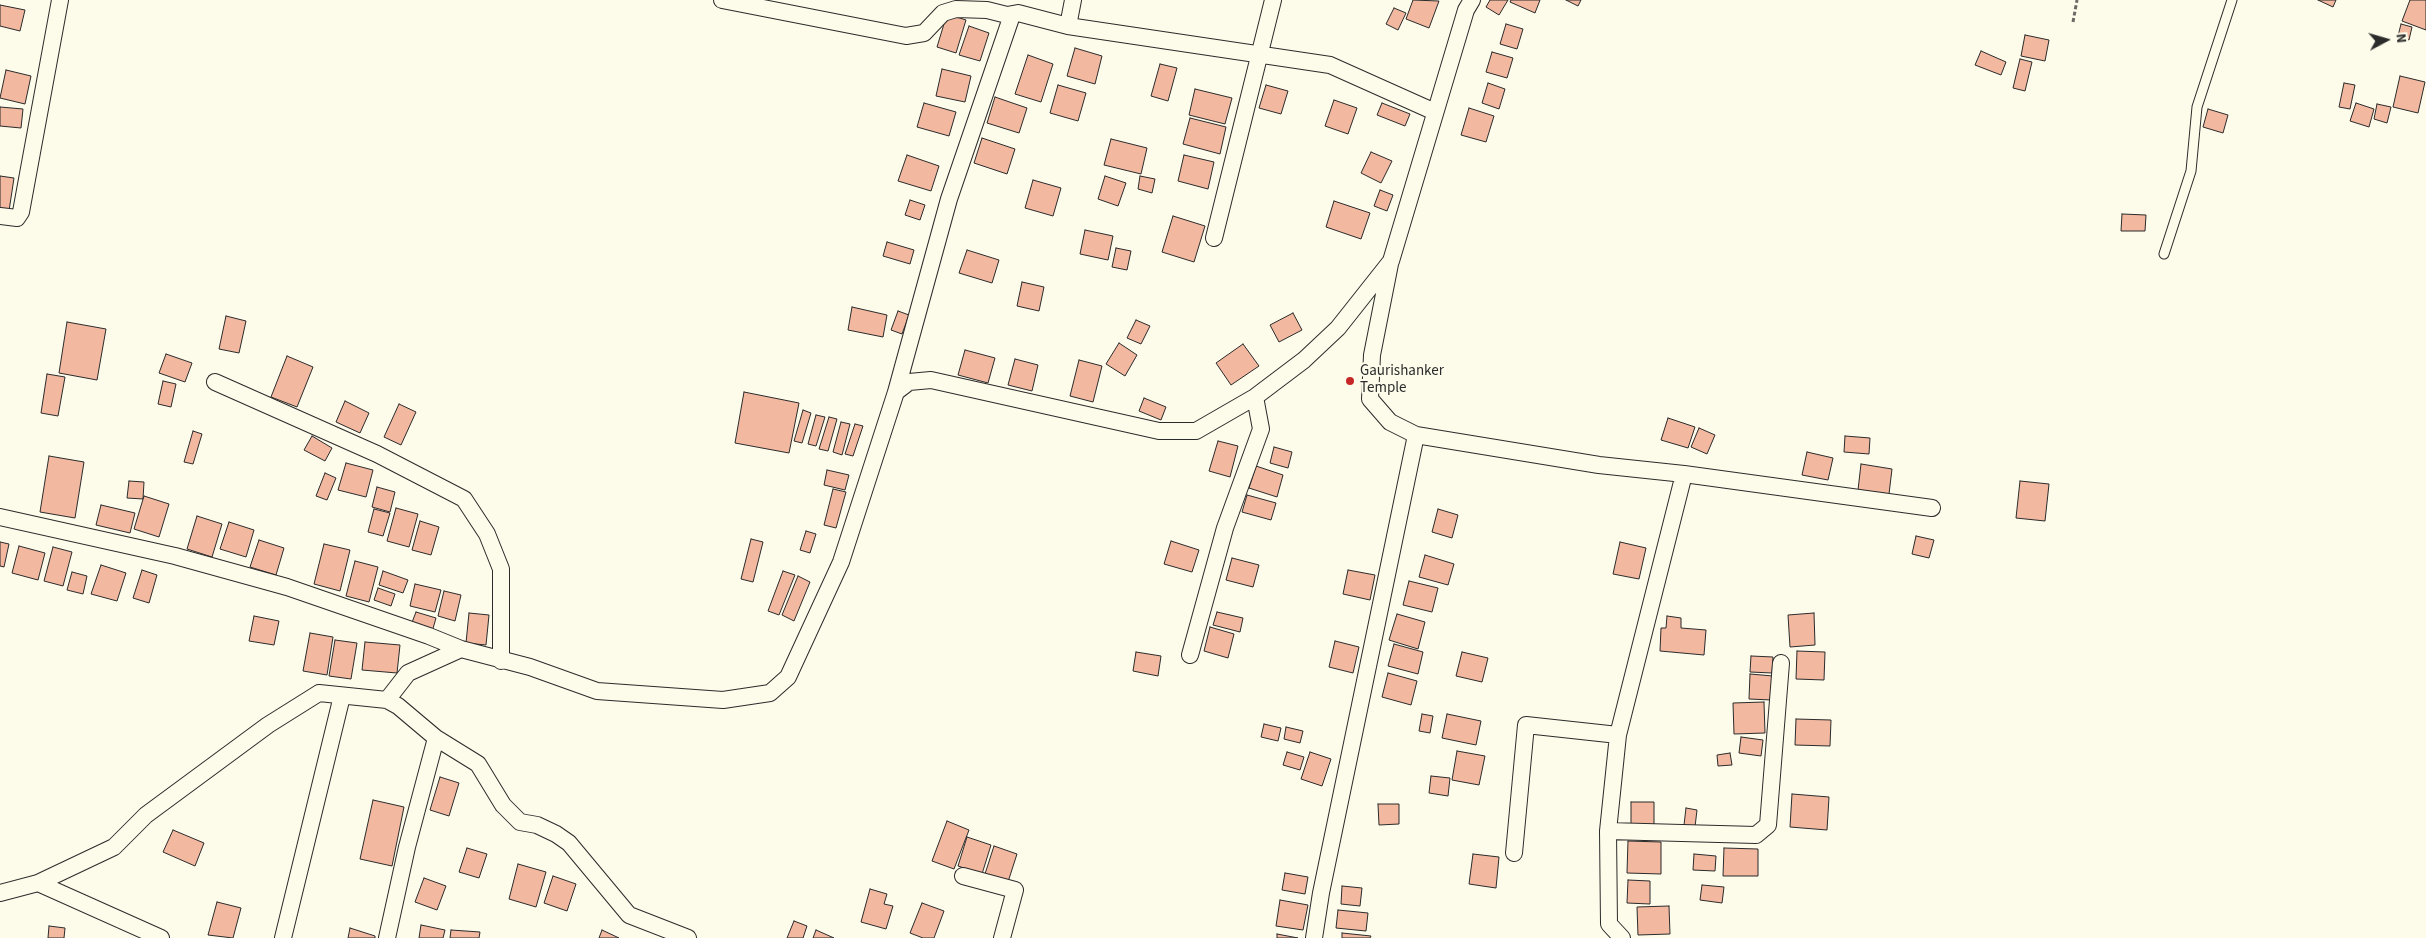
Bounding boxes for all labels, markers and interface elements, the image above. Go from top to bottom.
north arrow [2361,15,2411,65]
text: N [2390,33,2411,44]
place label: Gaurishanker Temple [1360,363,1444,398]
marker: Gaurishanker Temple [1344,375,1356,387]

